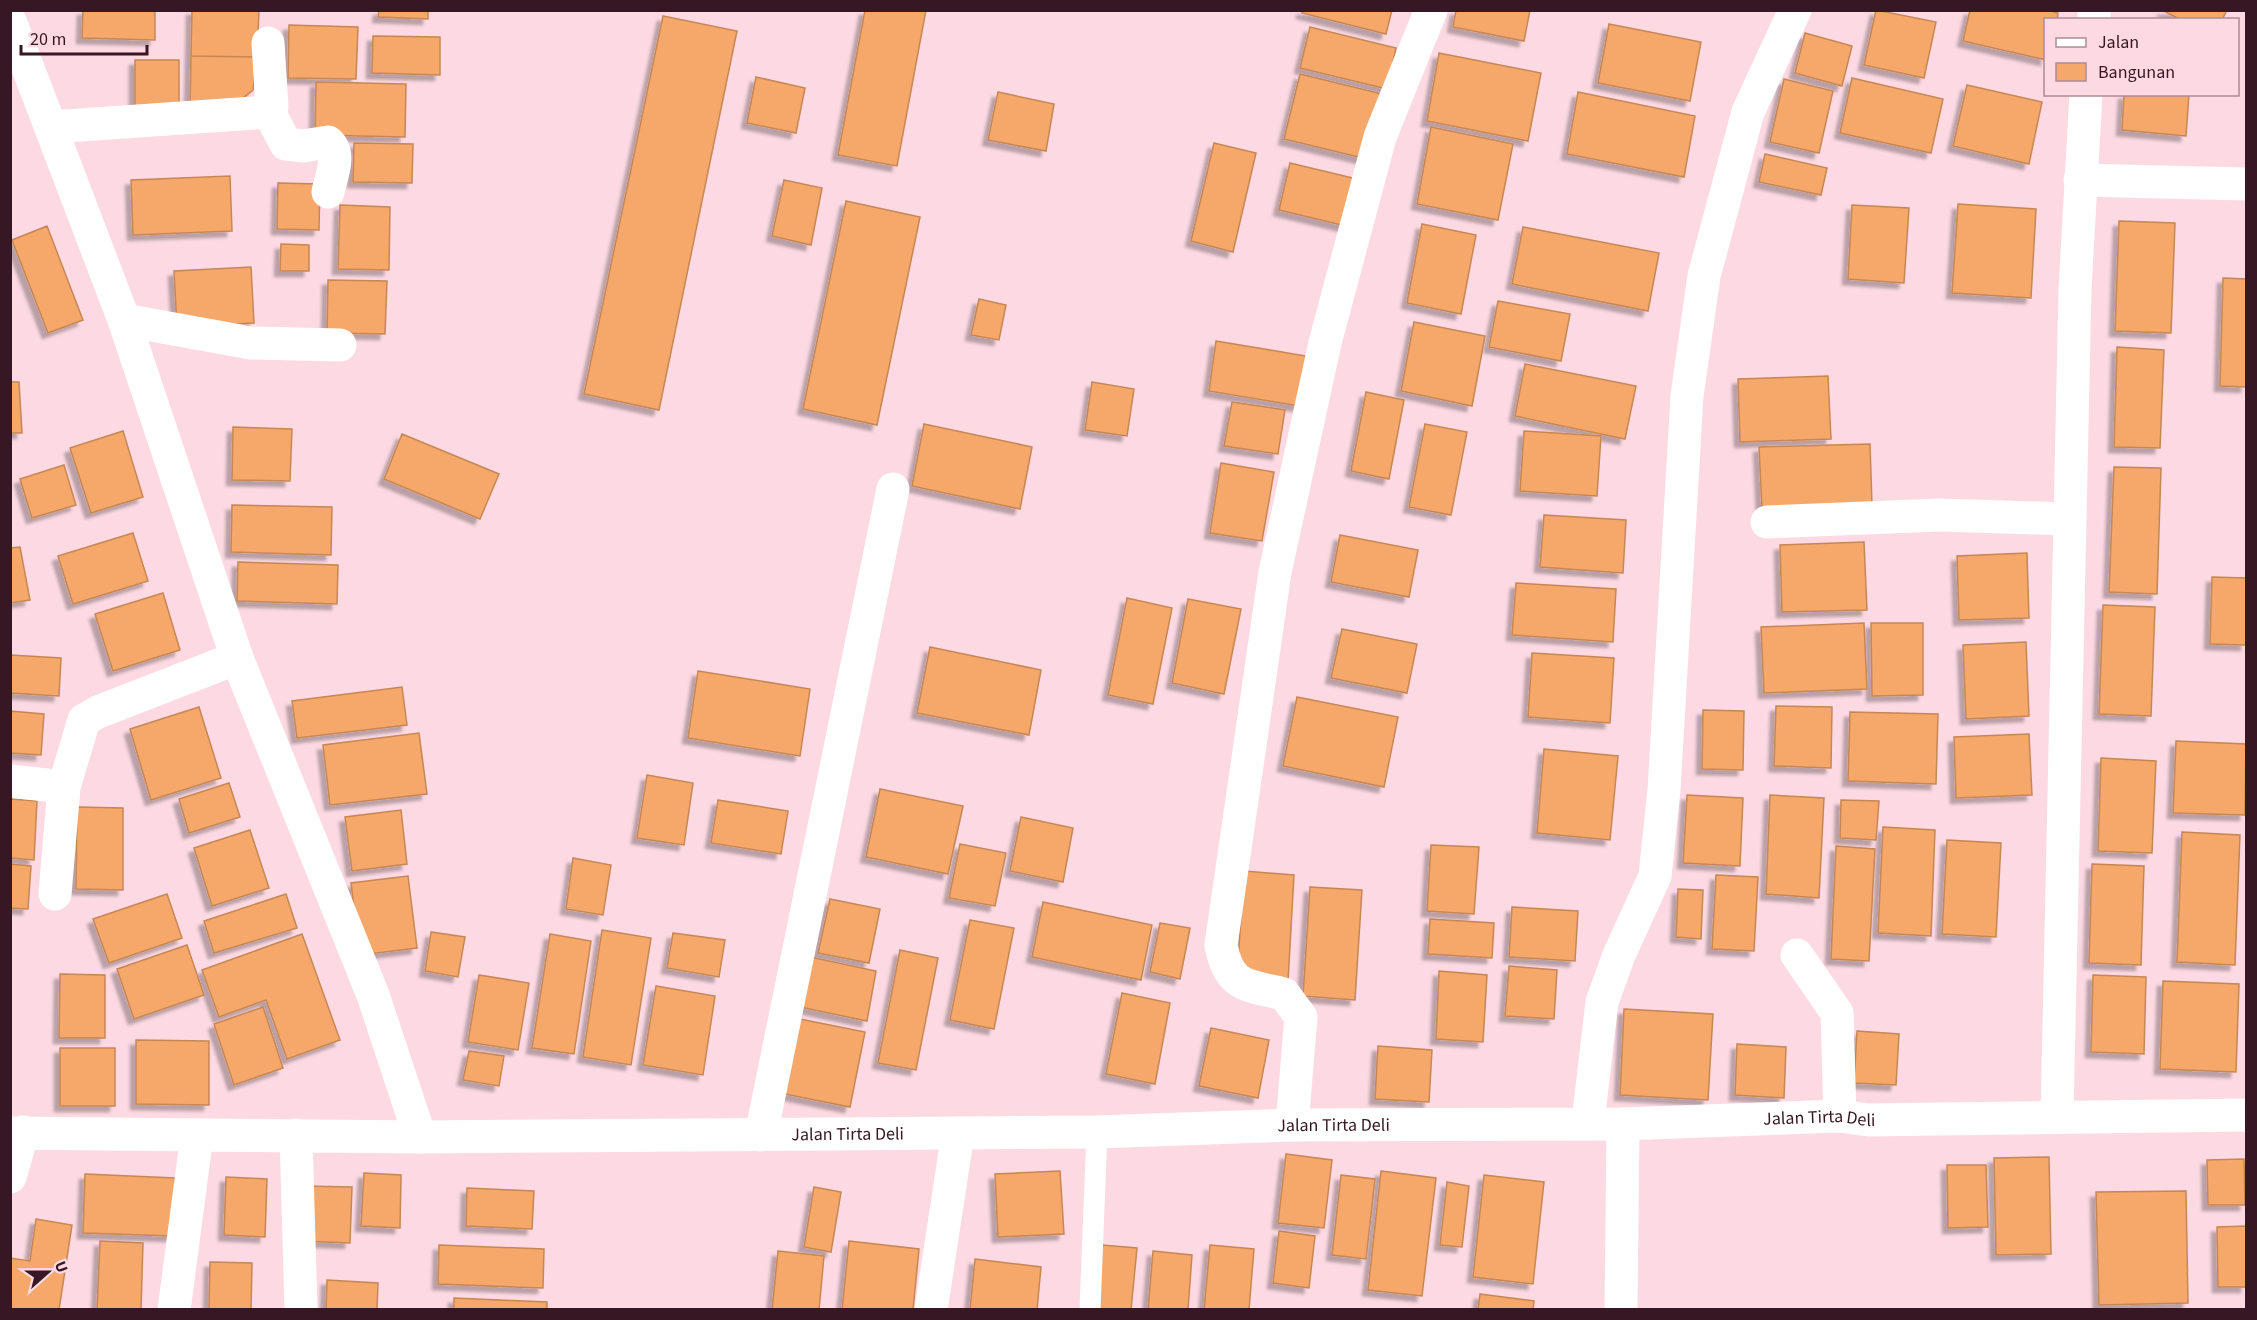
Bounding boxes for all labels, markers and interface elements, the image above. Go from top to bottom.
scale bar [21,18,147,56]
legend [2044,18,2239,96]
text: 20 m [30,27,66,52]
text: Jalan [2098,30,2139,55]
text: Bangunan [2098,60,2175,85]
street label: Jalan Tirta Deli [1763,1103,1876,1133]
street label: Jalan Tirta Deli [1277,1112,1390,1138]
street label: Jalan Tirta Deli [791,1121,904,1147]
north arrow [18,1242,78,1302]
text: U [49,1258,73,1276]

